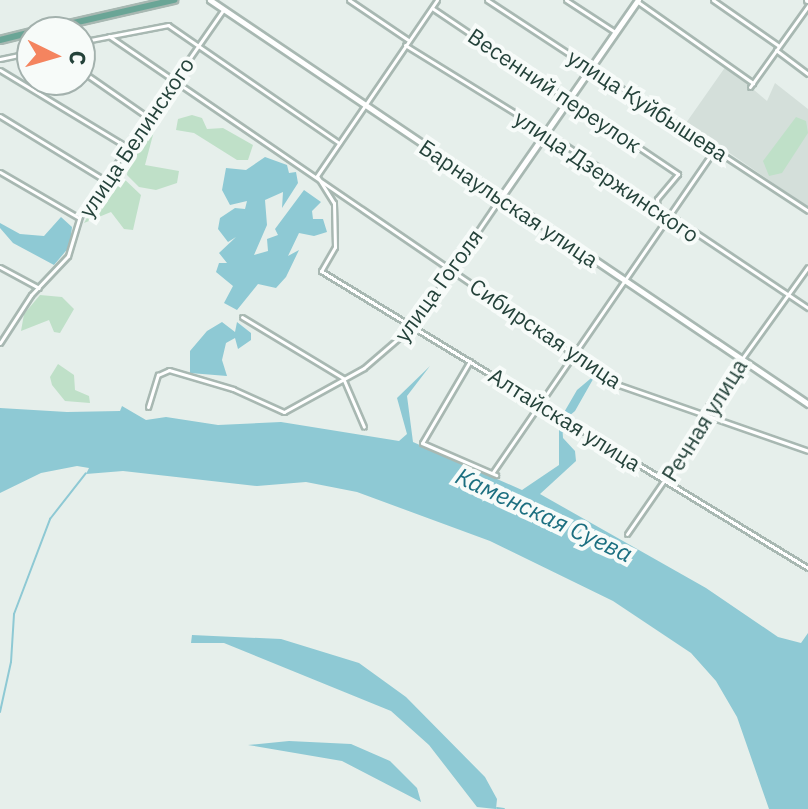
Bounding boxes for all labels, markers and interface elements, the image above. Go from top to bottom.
north arrow [16,16,96,96]
street label: Весенний переулок [463,22,647,158]
street label: улица Куйбышева [563,43,733,167]
text: С [63,50,93,66]
street label: улица Белинского [73,52,199,222]
street label: улица Дзержинского [510,104,704,248]
street label: Барнаульская улица [415,133,603,273]
street label: улица Гоголя [388,224,488,346]
street label: Сибирская улица [465,272,627,394]
street label: Речная улица [656,354,752,486]
street label: Алтайская улица [484,362,646,476]
water label: Каменская Суева [451,461,637,569]

